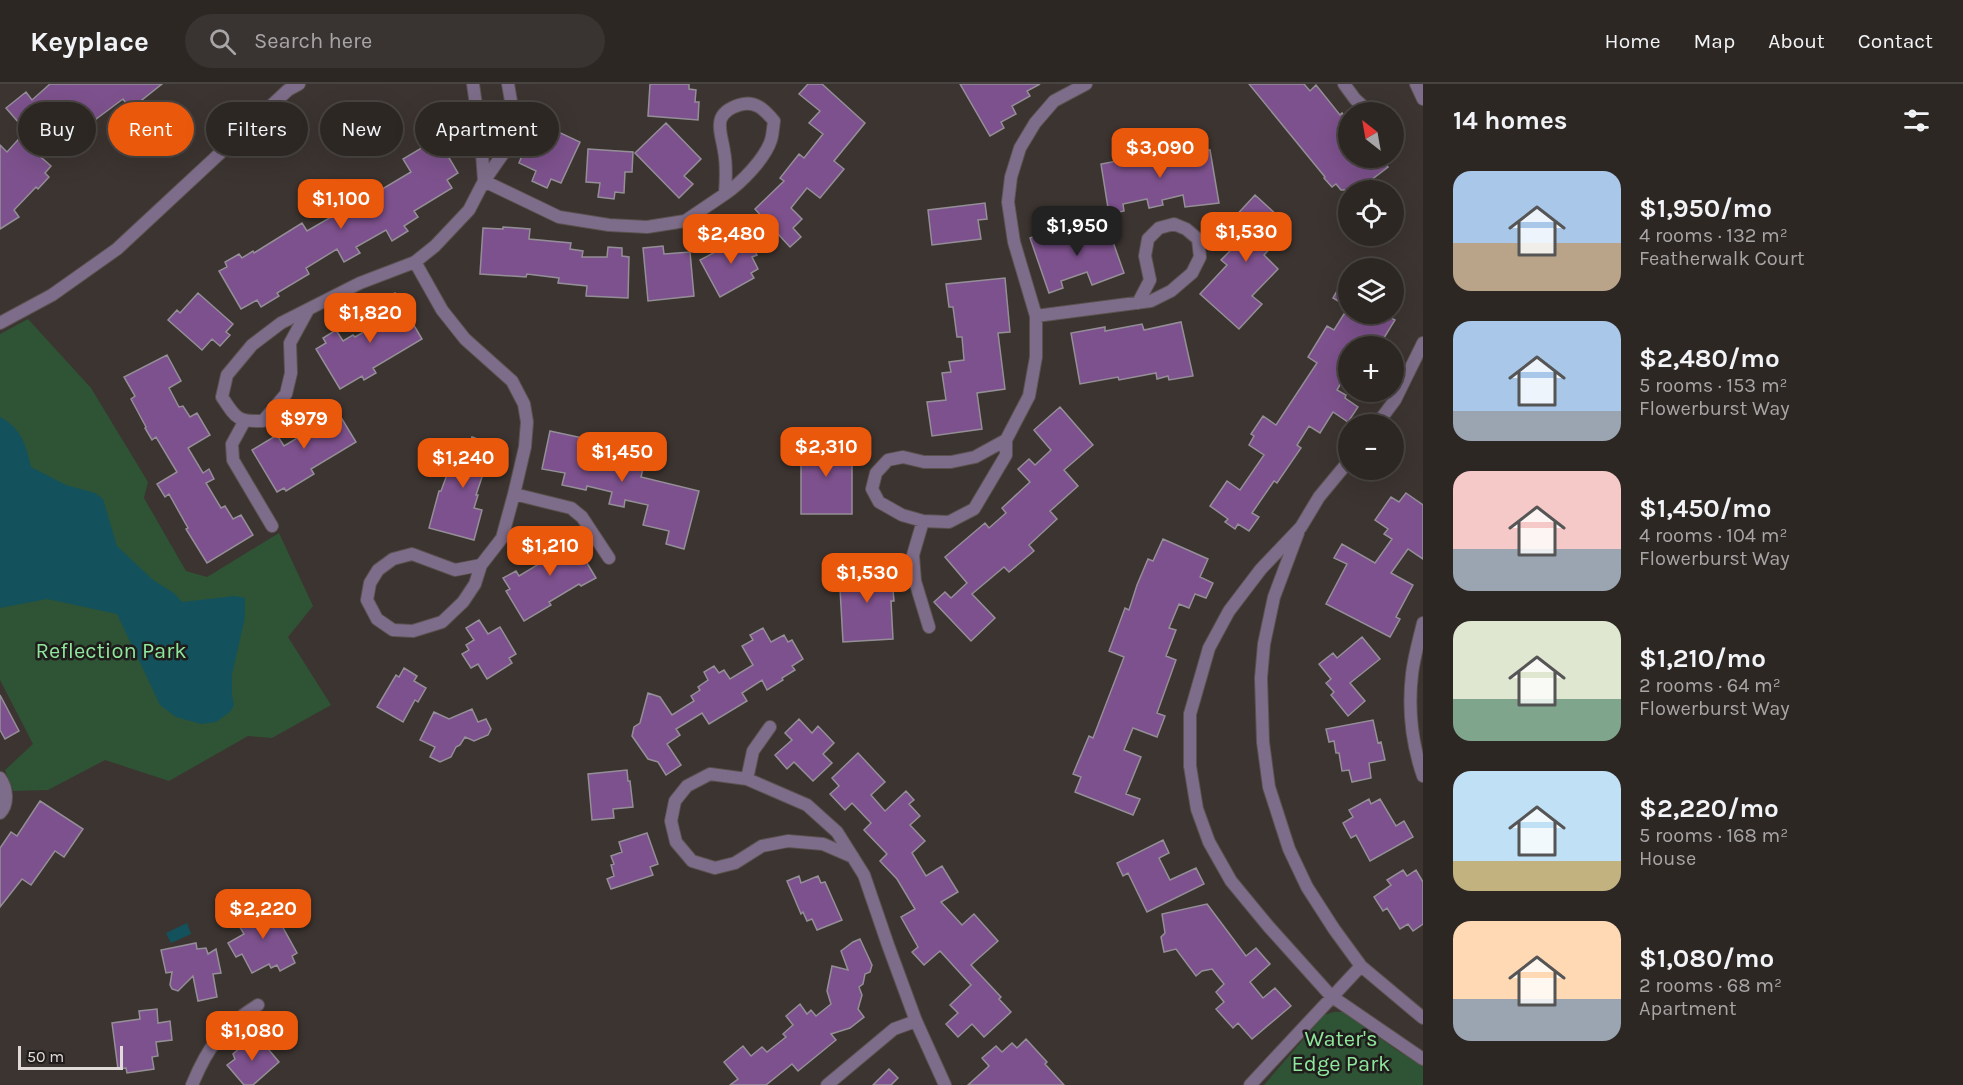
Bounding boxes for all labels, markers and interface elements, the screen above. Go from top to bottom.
search box [185,14,605,68]
text: Keyplace [30,25,149,58]
icon: search [206,25,239,58]
text: Search here [254,28,372,54]
text: Home [1605,29,1661,53]
text: Map [1694,29,1735,53]
text: About [1768,29,1825,53]
text: Contact [1858,29,1933,53]
chip: Buy [18,102,96,156]
chip: Rent [108,102,194,156]
chip: Filters [206,102,308,156]
chip: New [320,102,403,156]
chip: Apartment [415,102,559,156]
north arrow [1338,102,1404,168]
map controls [1338,102,1404,480]
icon: filters [1900,104,1933,137]
text: 14 homes [1453,105,1567,136]
pin: $3,090 [1111,128,1209,179]
text: $3,090 [1126,136,1194,159]
pin: $1,100 [292,179,390,230]
button: locate [1338,180,1404,246]
text: $1,100 [312,187,370,210]
text: $1,950/mo [1639,193,1772,224]
icon: home [1501,195,1573,267]
pin: $1,950 [1028,206,1126,257]
pin: $1,530 [1197,212,1295,263]
pin: $2,480 [682,214,780,265]
text: $1,950 [1046,214,1108,237]
text: $1,530 [1215,220,1277,243]
text: $2,480 [697,222,765,245]
text: 4 rooms · 132 m² [1639,224,1788,247]
text: Featherwalk Court [1639,247,1804,270]
button: layers [1338,258,1404,324]
pin: $1,820 [321,293,419,344]
text: $1,820 [338,301,402,324]
button: + [1338,336,1404,402]
text: $2,480/mo [1639,343,1780,374]
icon: home [1501,345,1573,417]
text: 5 rooms · 153 m² [1639,374,1788,397]
text: Flowerburst Way [1639,397,1790,420]
pin: $979 [268,399,340,450]
text: $979 [280,407,328,430]
button: − [1338,414,1404,480]
pin: $2,310 [777,427,875,478]
pin: $1,450 [573,432,671,483]
text: $2,310 [794,435,858,458]
pin: $1,240 [414,438,512,489]
text: $1,450 [591,440,653,463]
text: $1,240 [432,446,494,469]
text: $1,450/mo [1639,493,1771,524]
icon: home [1501,495,1573,567]
text: 4 rooms · 104 m² [1639,524,1787,547]
pin: $1,210 [501,526,599,577]
text: $1,210 [521,534,579,557]
text: Flowerburst Way [1639,547,1790,570]
pin: $1,530 [818,553,916,604]
text: $1,530 [836,561,898,584]
park label: Reflection Park [35,638,187,664]
text: $1,210/mo [1639,643,1766,674]
icon: home [1501,645,1573,717]
text: 2 rooms · 64 m² [1639,674,1781,697]
text: Flowerburst Way [1639,697,1790,720]
text: $2,220/mo [1639,793,1779,824]
icon: home [1501,795,1573,867]
text: 5 rooms · 168 m² [1639,824,1788,847]
text: House [1639,847,1696,870]
pin: $2,220 [214,889,312,940]
text: $2,220 [229,897,297,920]
text: $1,080/mo [1639,943,1774,974]
icon: home [1501,945,1573,1017]
text: 2 rooms · 68 m² [1639,974,1782,997]
text: Apartment [1639,997,1737,1020]
pin: $1,080 [203,1011,301,1062]
text: $1,080 [220,1019,284,1042]
park label: Water's Edge Park [1292,1026,1390,1077]
scale bar [18,1043,123,1070]
text: 50 m [27,1047,64,1066]

